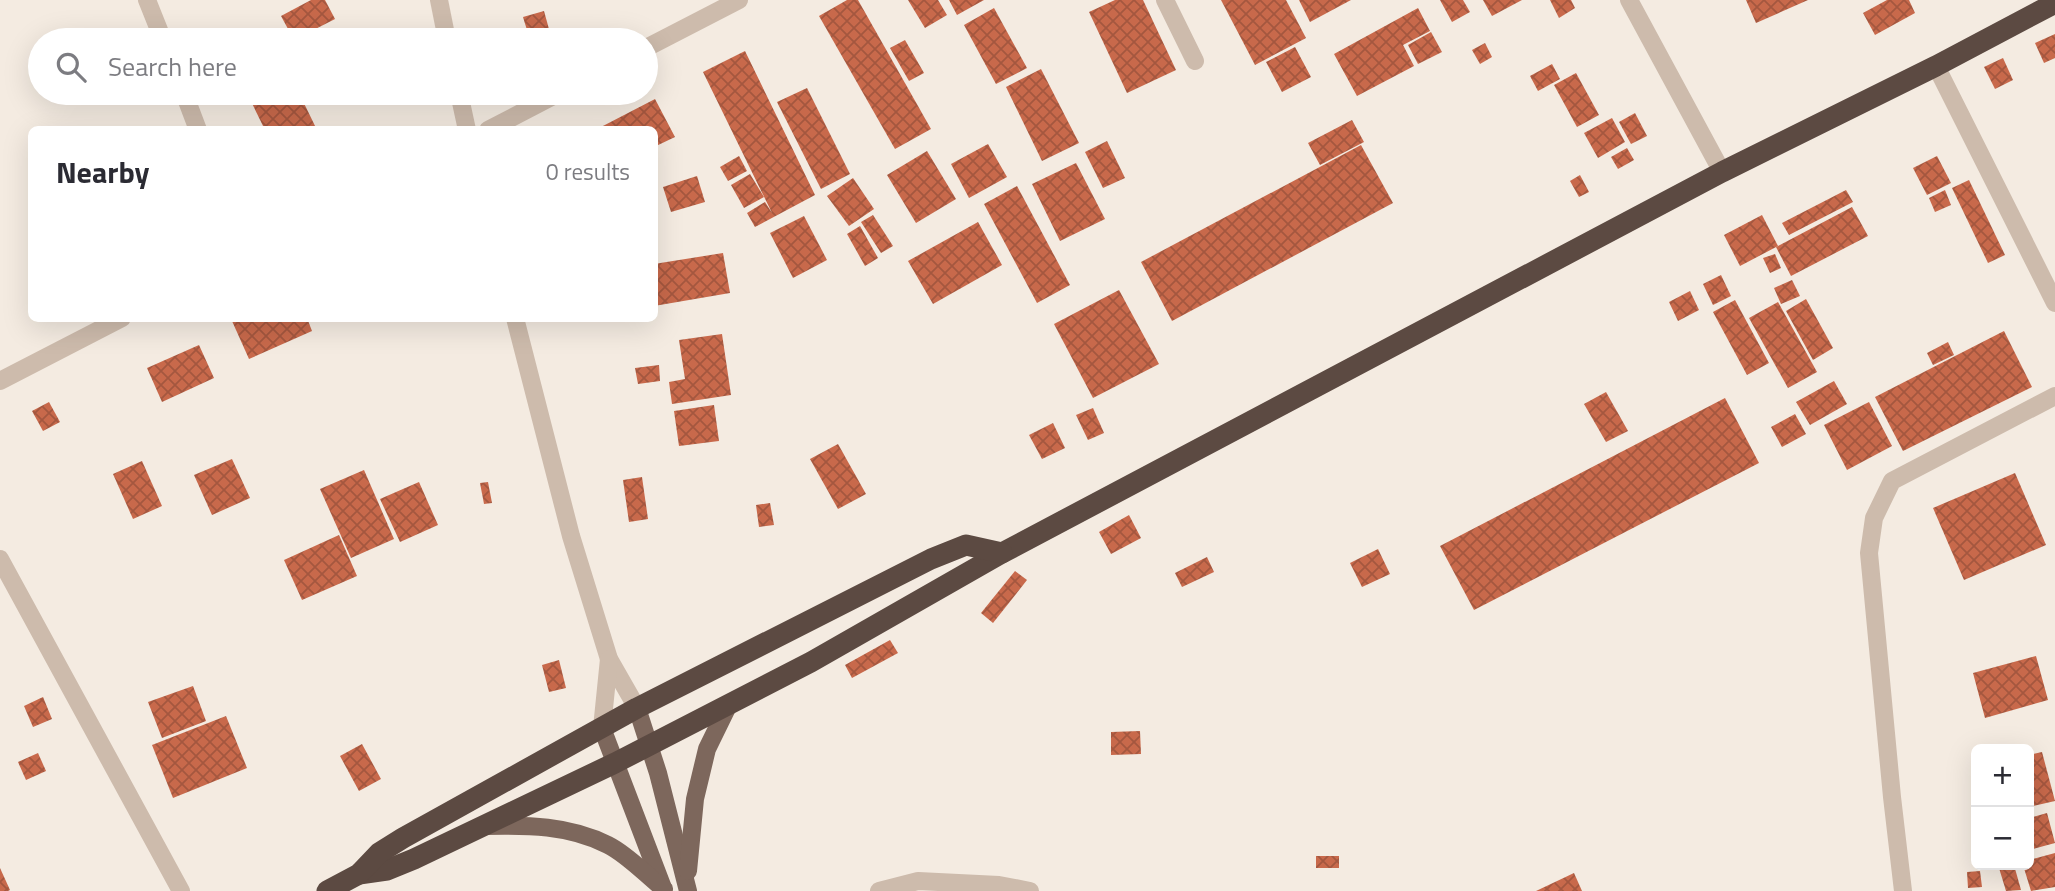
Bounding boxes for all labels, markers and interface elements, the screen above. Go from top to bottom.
search box [28,28,658,105]
text: Search here [108,47,237,86]
icon: search [52,48,90,86]
text: Nearby [56,149,149,195]
text: 0 results [546,154,630,189]
map controls [1971,744,2034,870]
button: + [1971,744,2034,807]
button: − [1971,807,2034,870]

